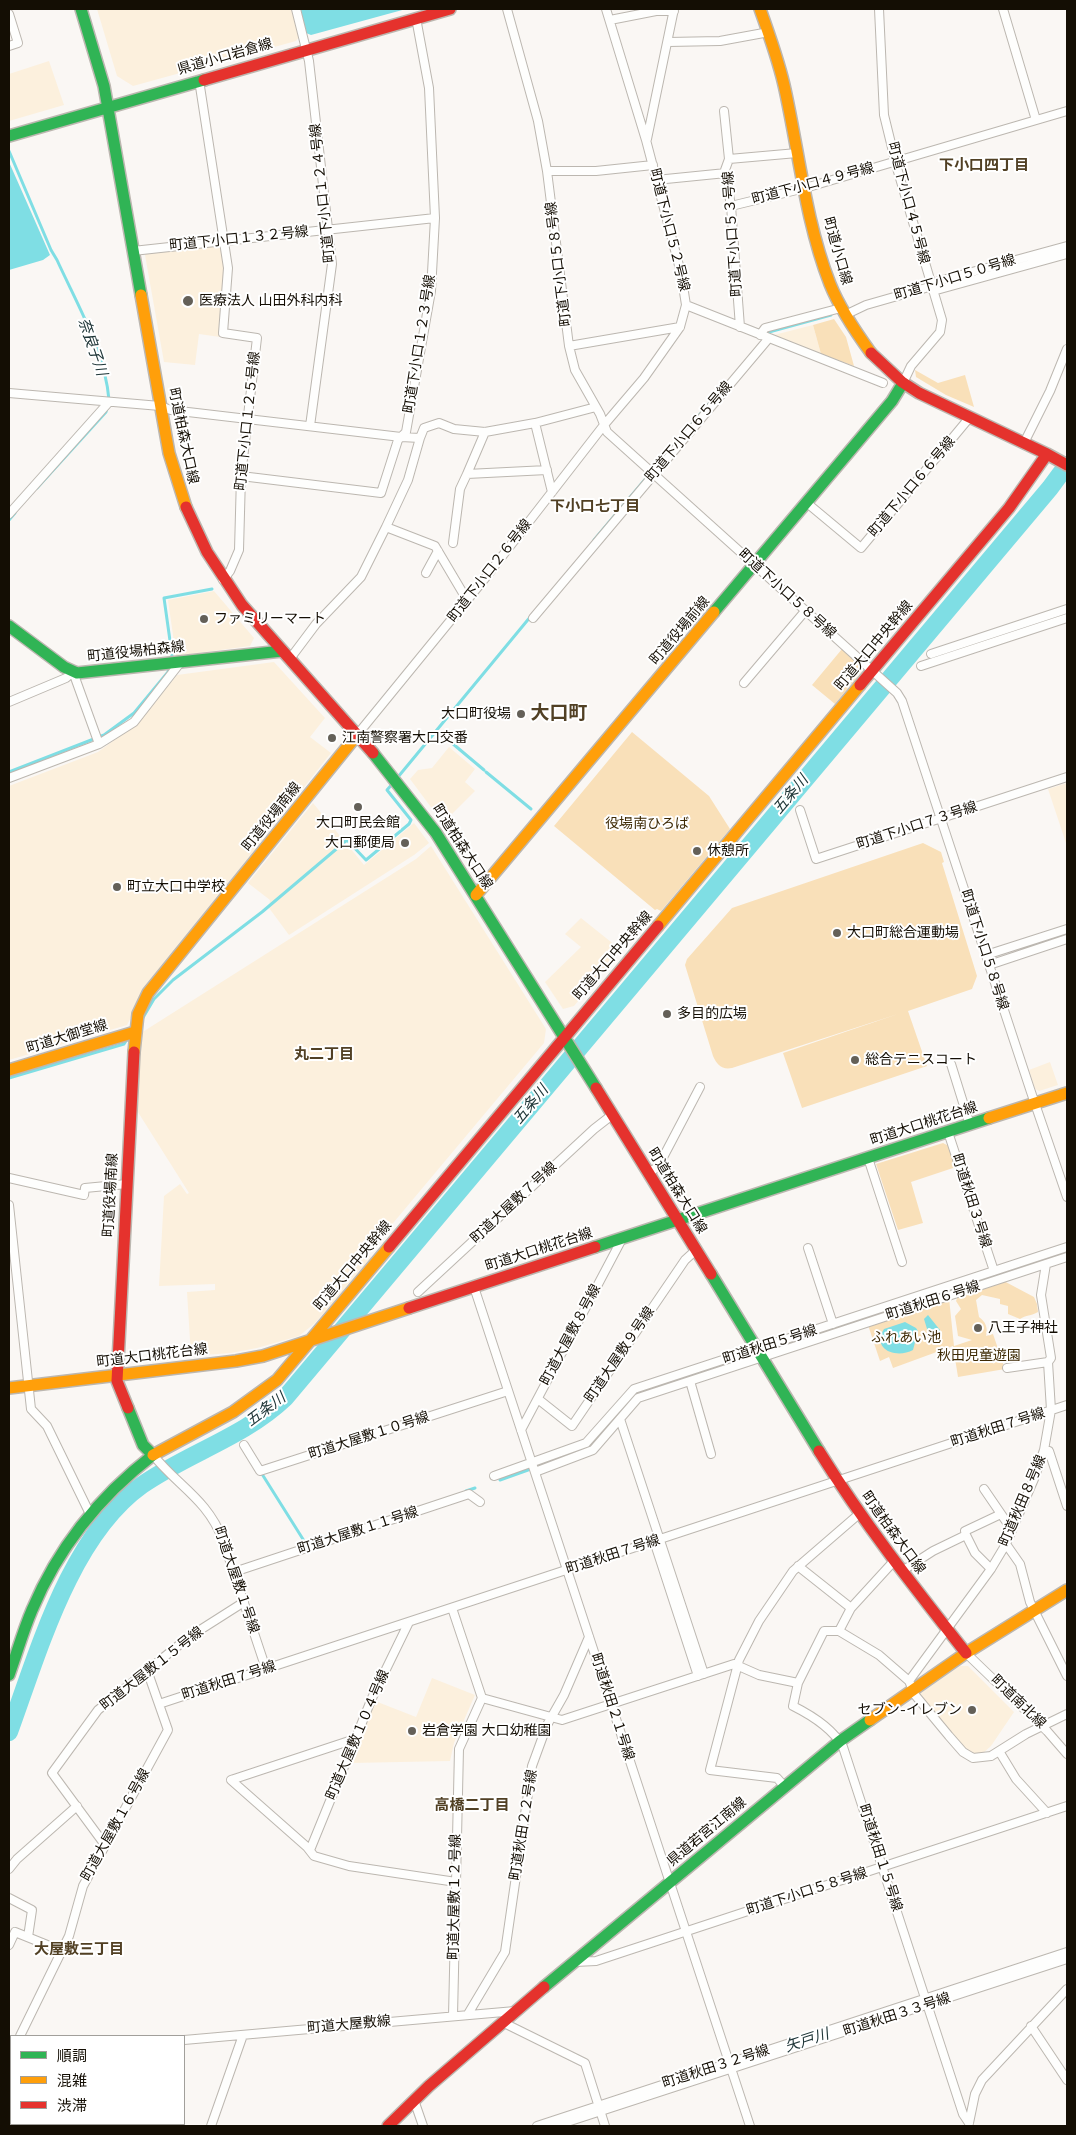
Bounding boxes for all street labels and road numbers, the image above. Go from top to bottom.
street label: 県道小口岩倉線 [176,35,274,79]
street label: 町道下小口１２４号線 [307,123,339,263]
street label: 町道下小口４５号線 [884,140,932,266]
street label: 町道下小口４９号線 [750,160,876,208]
street label: 町道下小口５２号線 [646,167,692,293]
street label: 町道下小口５３号線 [720,171,746,297]
street label: 町道下小口５８号線 [543,200,575,328]
street label: 町道小口線 [819,215,855,287]
street label: 町道下小口１３２号線 [169,223,309,255]
street label: 町道下小口５０号線 [892,252,1018,304]
street label: 町道下小口１２３号線 [401,274,439,414]
street label: 町道下小口１２５号線 [232,351,264,491]
street label: 町道下小口６５号線 [642,378,736,486]
street label: 町道柏森大口線 [165,386,201,486]
street label: 町道下小口６６号線 [865,433,959,541]
street label: 町道下小口２６号線 [445,516,535,626]
street label: 町道下小口５８号線 [735,546,839,642]
street label: 町道役場前線 [647,593,713,669]
street label: 町道大口中央幹線 [832,598,916,694]
street label: 町道役場柏森線 [86,639,186,665]
street label: 町道役場南線 [239,779,305,855]
street label: 町道下小口７３号線 [854,799,980,853]
street label: 町道柏森大口線 [428,801,496,893]
street label: 町道下小口５８号線 [957,887,1011,1013]
street label: 町道大口中央幹線 [570,908,656,1004]
street label: 町道大御堂線 [24,1017,110,1057]
street label: 町道大口桃花台線 [868,1099,980,1149]
street label: 町道柏森大口線 [644,1145,710,1237]
street label: 町道秋田３号線 [948,1152,994,1250]
street label: 町道役場南線 [100,1153,122,1237]
street label: 町道大屋敷７号線 [467,1159,561,1247]
street label: 町道大口中央幹線 [311,1218,395,1314]
street label: 町道大口桃花台線 [483,1225,595,1275]
street label: 町道秋田６号線 [884,1278,982,1324]
street label: 町道大屋敷８号線 [537,1282,605,1388]
street label: 町道大屋敷９号線 [582,1304,658,1406]
street label: 町道秋田５号線 [721,1322,819,1368]
street label: 町道大口桃花台線 [95,1341,209,1371]
street label: 町道秋田７号線 [949,1405,1047,1451]
street label: 町道大屋敷１０号線 [306,1409,432,1463]
street label: 町道秋田８号線 [996,1453,1050,1549]
street label: 町道柏森大口線 [857,1488,929,1578]
street label: 町道大屋敷１１号線 [295,1504,421,1558]
street label: 町道大屋敷１号線 [210,1524,262,1636]
street label: 町道秋田７号線 [564,1532,662,1578]
street label: 町道大屋敷１５号線 [97,1624,207,1714]
street label: 町道秋田２１号線 [587,1651,637,1763]
street label: 町道秋田７号線 [180,1658,278,1704]
street label: 町道大屋敷１０４号線 [323,1667,393,1803]
street label: 町道南北線 [987,1672,1049,1732]
street label: 町道大屋敷１６号線 [78,1766,154,1884]
street label: 町道秋田２２号線 [507,1768,541,1882]
street label: 県道若宮江南線 [664,1794,750,1870]
street label: 町道秋田１５号線 [855,1802,905,1914]
street label: 町道大屋敷１２号線 [446,1834,464,1960]
street label: 町道下小口５８号線 [744,1865,870,1919]
street label: 町道秋田３３号線 [841,1990,953,2040]
street label: 町道大屋敷線 [306,2013,392,2037]
street label: 町道秋田３２号線 [660,2042,772,2092]

